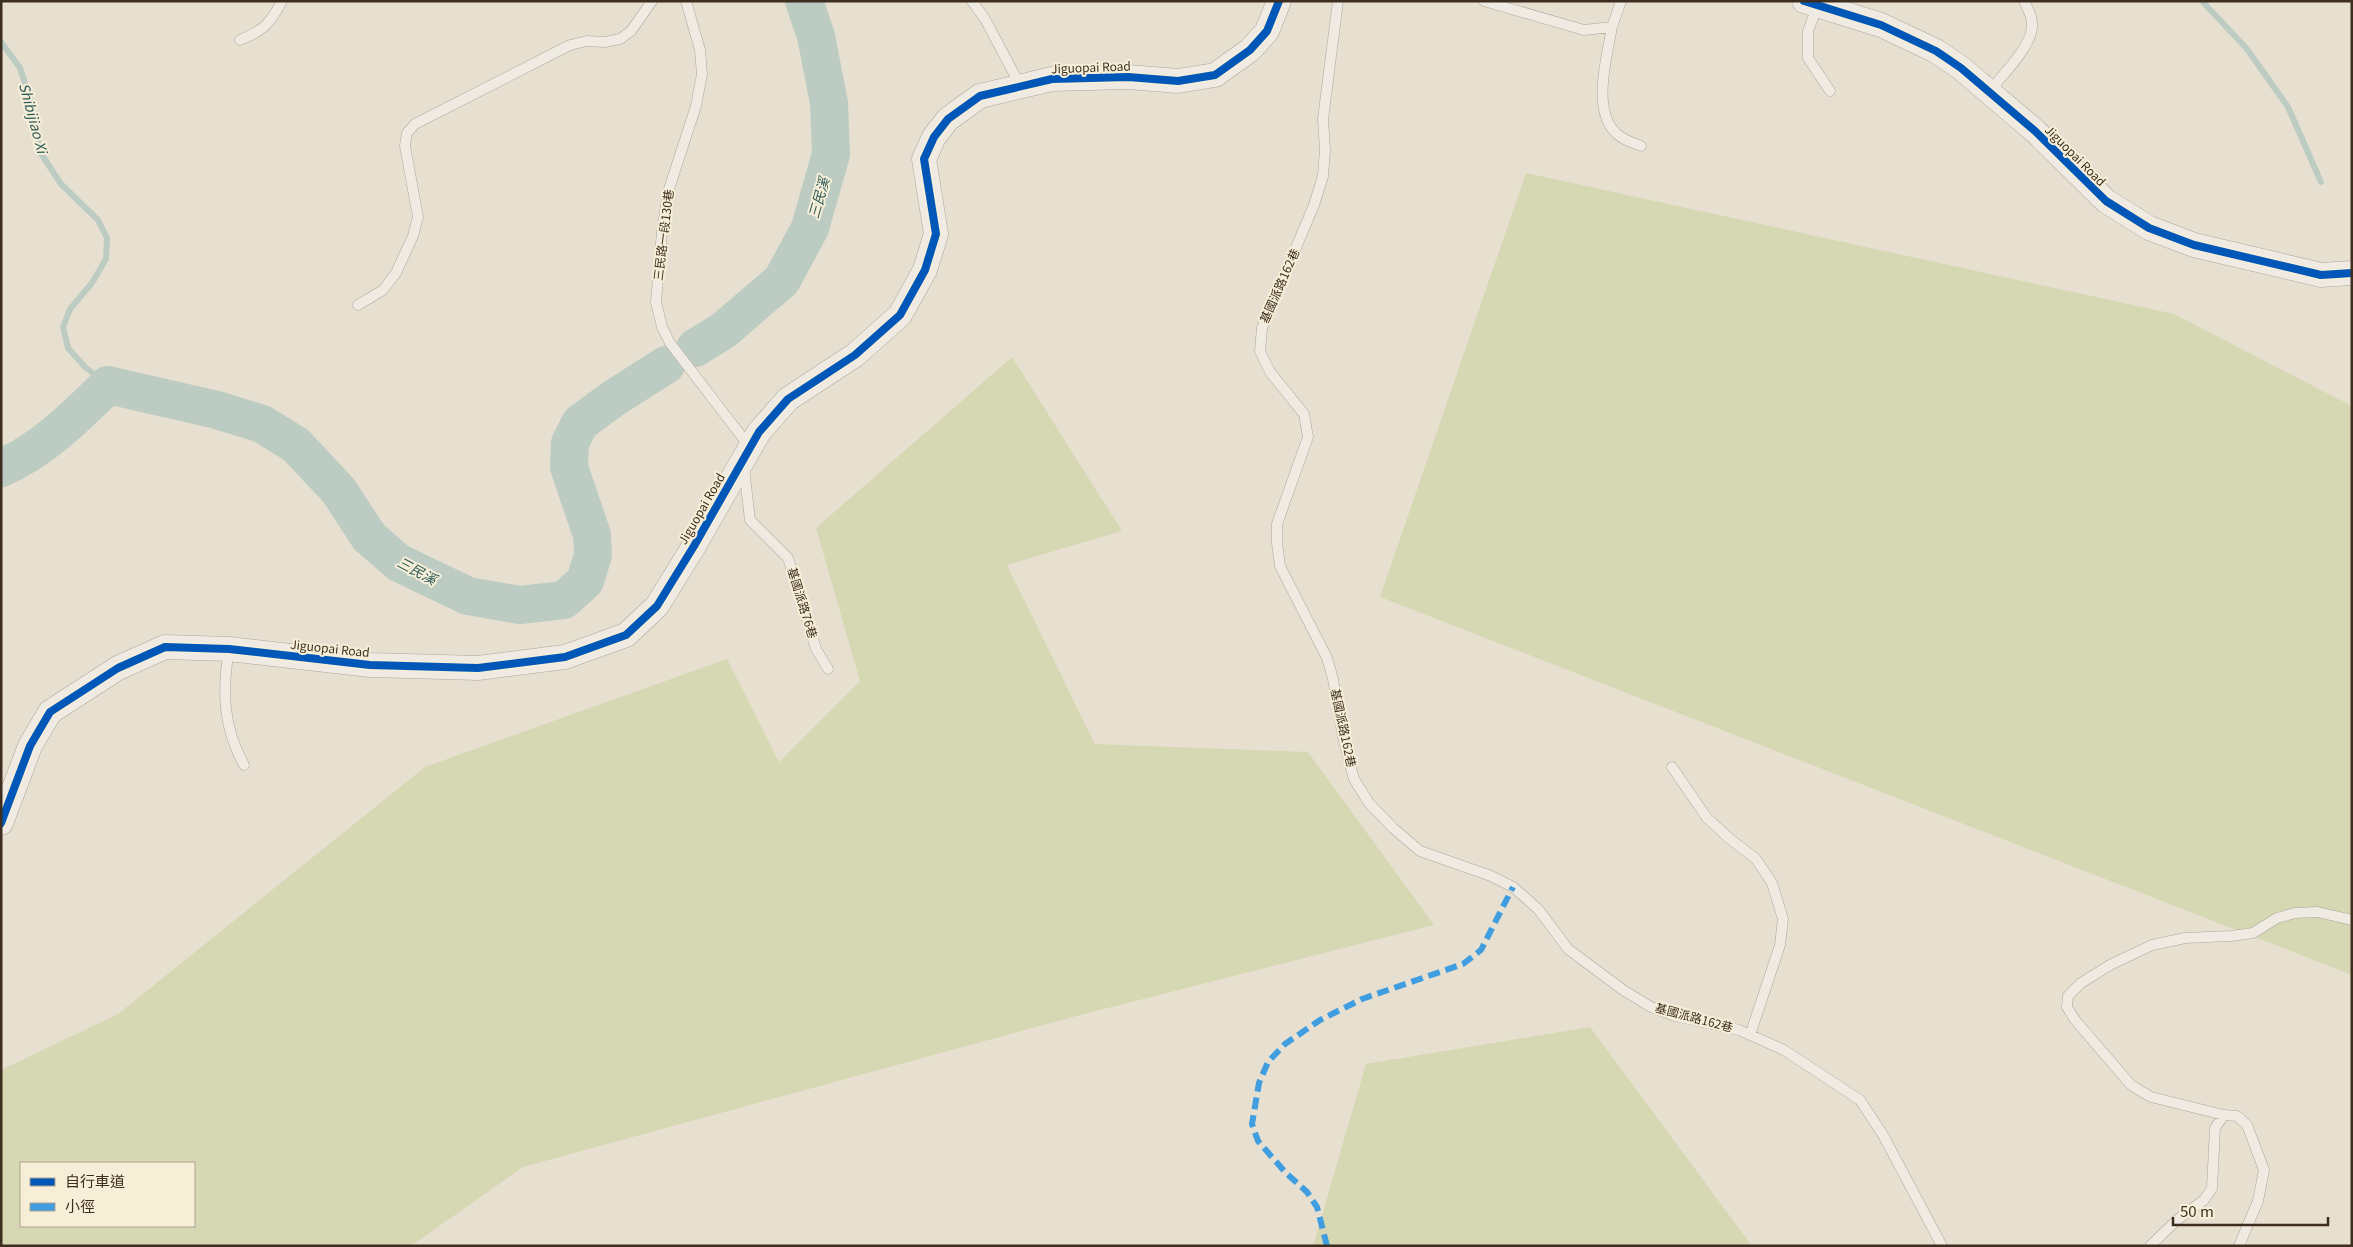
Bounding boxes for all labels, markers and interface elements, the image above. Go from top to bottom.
street label: Jiguopai Road [1051,57,1131,76]
water label: Shibijiao Xi [15,80,54,157]
street label: Jiguopai Road [2042,121,2110,189]
water label: 三民溪 [803,173,834,221]
street label: 三民路一段130巷 [648,188,677,282]
street label: 基國派路162巷 [1255,245,1303,325]
street label: Jiguopai Road [673,469,728,547]
water label: 三民溪 [394,551,442,590]
street label: 基國派路76巷 [785,565,822,640]
street label: Jiguopai Road [290,635,371,660]
street label: 基國派路162巷 [1328,687,1361,769]
street label: 基國派路162巷 [1654,998,1735,1035]
legend [20,1162,195,1227]
text: 自行車道 [65,1170,125,1191]
scale bar [2173,1194,2328,1226]
text: 小徑 [65,1195,95,1216]
text: 50 m [2180,1200,2214,1221]

